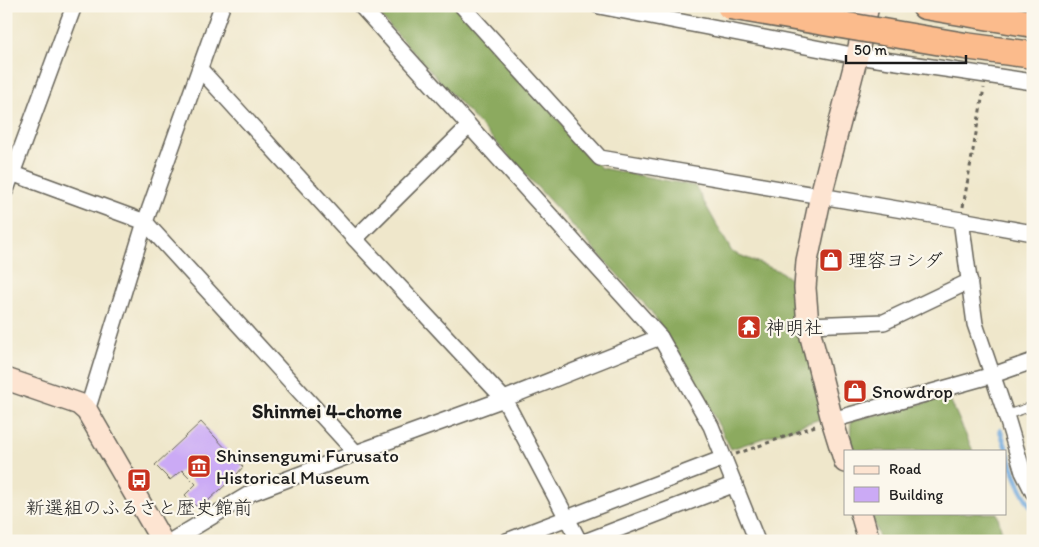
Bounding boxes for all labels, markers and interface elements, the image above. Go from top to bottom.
scale bar [846,32,966,64]
text: 50 m [854,41,887,59]
shop icon: 理容ヨシダ [818,247,844,273]
place label: 理容ヨシダ [848,249,943,272]
temple icon: 神明社 [736,314,762,340]
place label: 神明社 [766,316,823,339]
shop icon: Snowdrop [842,378,868,404]
place label: Snowdrop [872,380,953,403]
district label: Shinmei 4-chome [252,399,402,423]
place label: Shinsengumi Furusato Historical Museum [216,444,399,489]
legend [844,450,1006,514]
museum icon: Shinsengumi Furusato Historical Museum [186,453,212,479]
text: Road [889,460,922,478]
bus stop icon: 新選組のふるさと歴史館前 [126,467,152,493]
text: Building [889,486,943,504]
place label: 新選組のふるさと歴史館前 [26,496,252,519]

